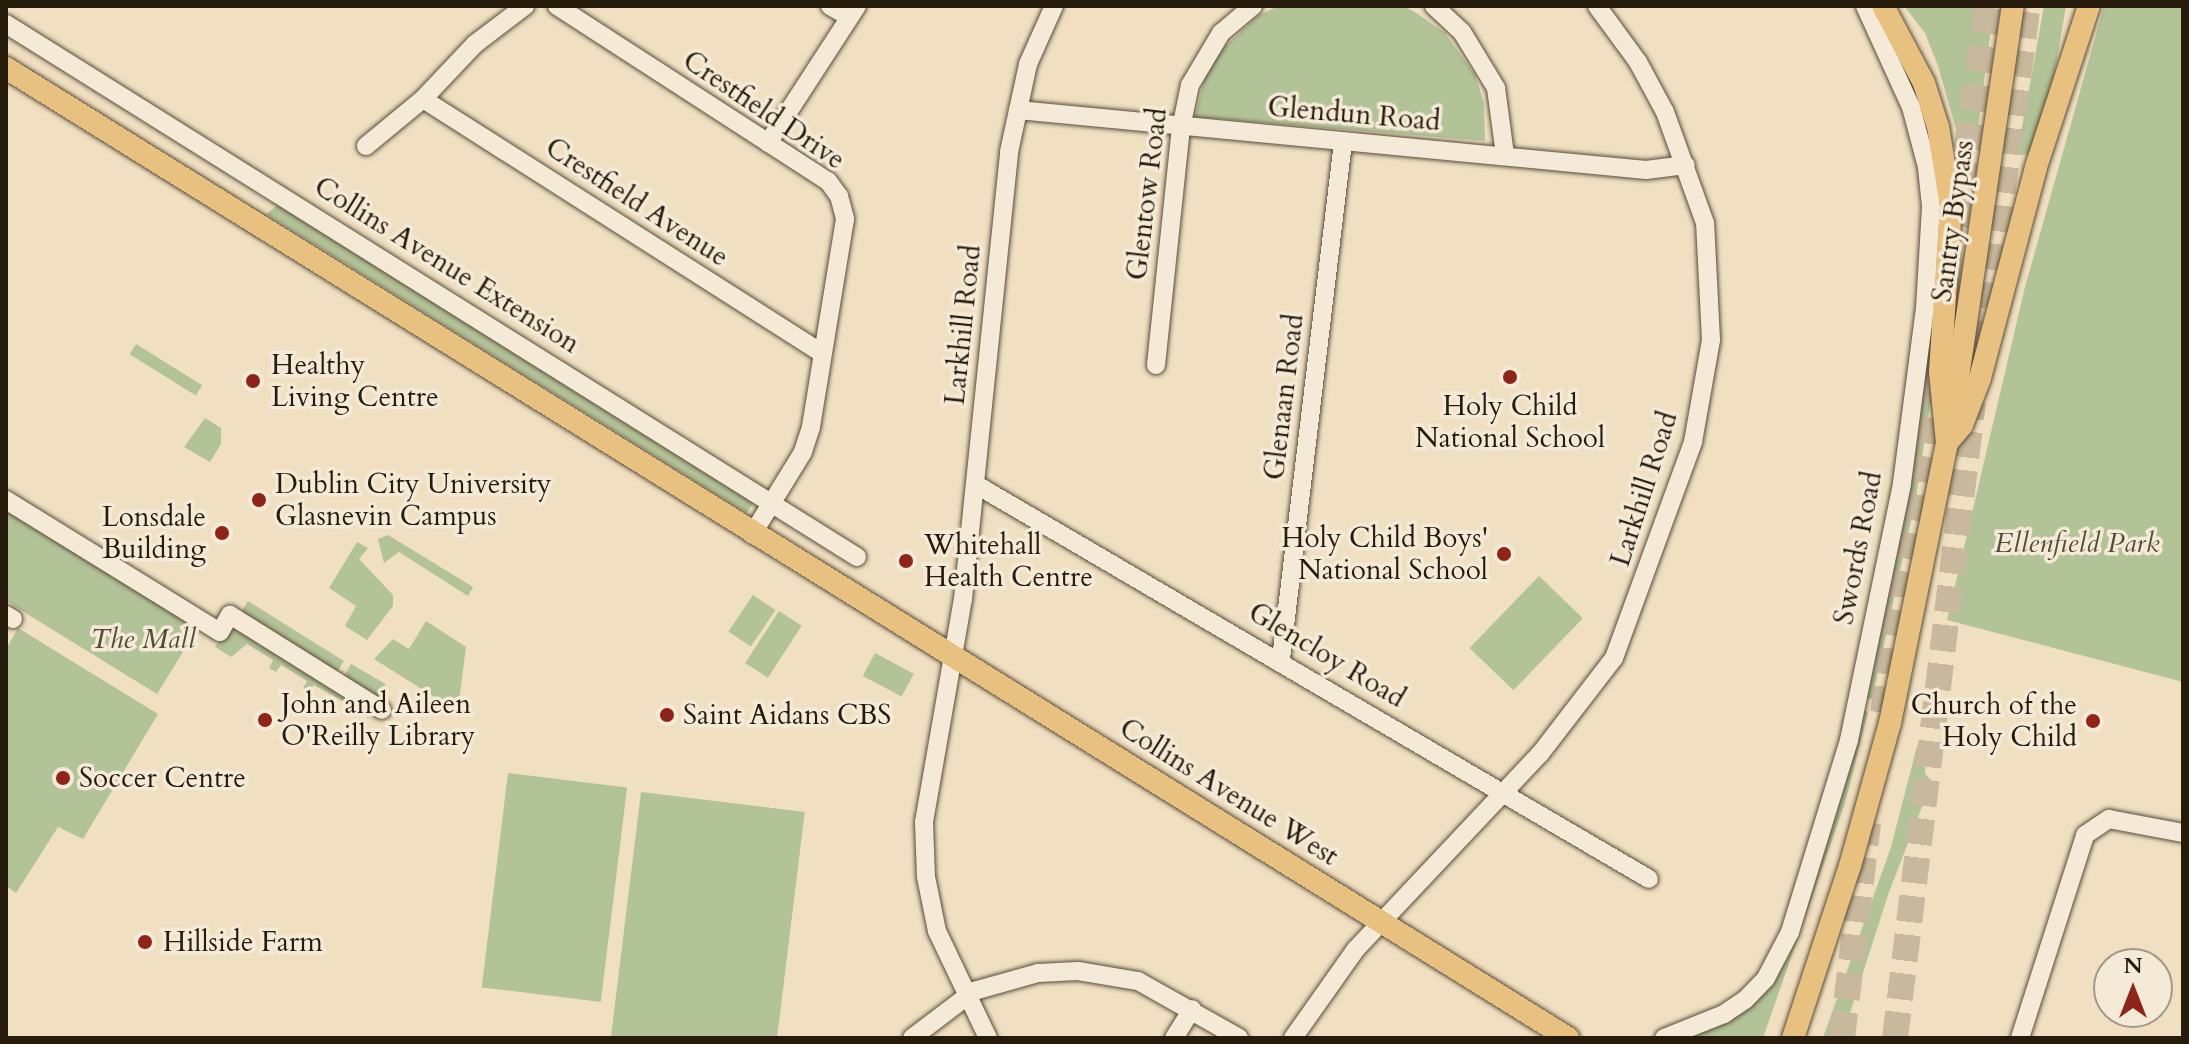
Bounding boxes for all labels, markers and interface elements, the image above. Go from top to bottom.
street label: Crestfield Drive [677,43,851,177]
street label: Glendun Road [1266,90,1442,138]
street label: Glentow Road [1120,106,1174,282]
street label: Crestfield Avenue [539,130,735,274]
street label: Santry Bypass [1925,138,1981,304]
street label: Collins Avenue Extension [308,169,586,361]
street label: Larkhill Road [938,243,988,407]
street label: Glenaan Road [1257,312,1311,482]
place label: Healthy Living Centre [271,348,439,414]
marker: Holy Child National School [1501,368,1519,386]
marker: Healthy Living Centre [242,370,264,392]
place label: Holy Child National School [1415,389,1605,455]
street label: Larkhill Road [1603,407,1685,571]
place label: Dublin City University Glasnevin Campus [275,467,552,533]
street label: Swords Road [1827,469,1889,627]
marker: Dublin City University Glasnevin Campus [250,491,268,509]
place label: Lonsdale Building [102,500,206,566]
place label: Holy Child Boys' National School [1281,521,1488,587]
marker: Lonsdale Building [213,524,231,542]
park label: Ellenfield Park [1994,526,2160,560]
place label: Whitehall Health Centre [924,528,1093,594]
marker: Holy Child Boys' National School [1495,545,1513,563]
marker: Whitehall Health Centre [895,550,917,572]
street label: Glencloy Road [1243,595,1411,715]
park label: The Mall [90,622,196,656]
place label: John and Aileen O'Reilly Library [281,687,475,753]
place label: Church of the Holy Child [1911,688,2077,754]
place label: Saint Aidans CBS [683,698,891,732]
marker: Saint Aidans CBS [658,706,676,724]
marker: John and Aileen O'Reilly Library [256,711,274,729]
street label: Collins Avenue West [1113,711,1345,873]
marker: Church of the Holy Child [2084,712,2102,730]
place label: Soccer Centre [79,761,246,795]
marker: Soccer Centre [54,769,72,787]
place label: Hillside Farm [163,925,323,959]
marker: Hillside Farm [134,931,156,953]
north arrow [2093,948,2173,1028]
text: N [2123,951,2143,981]

